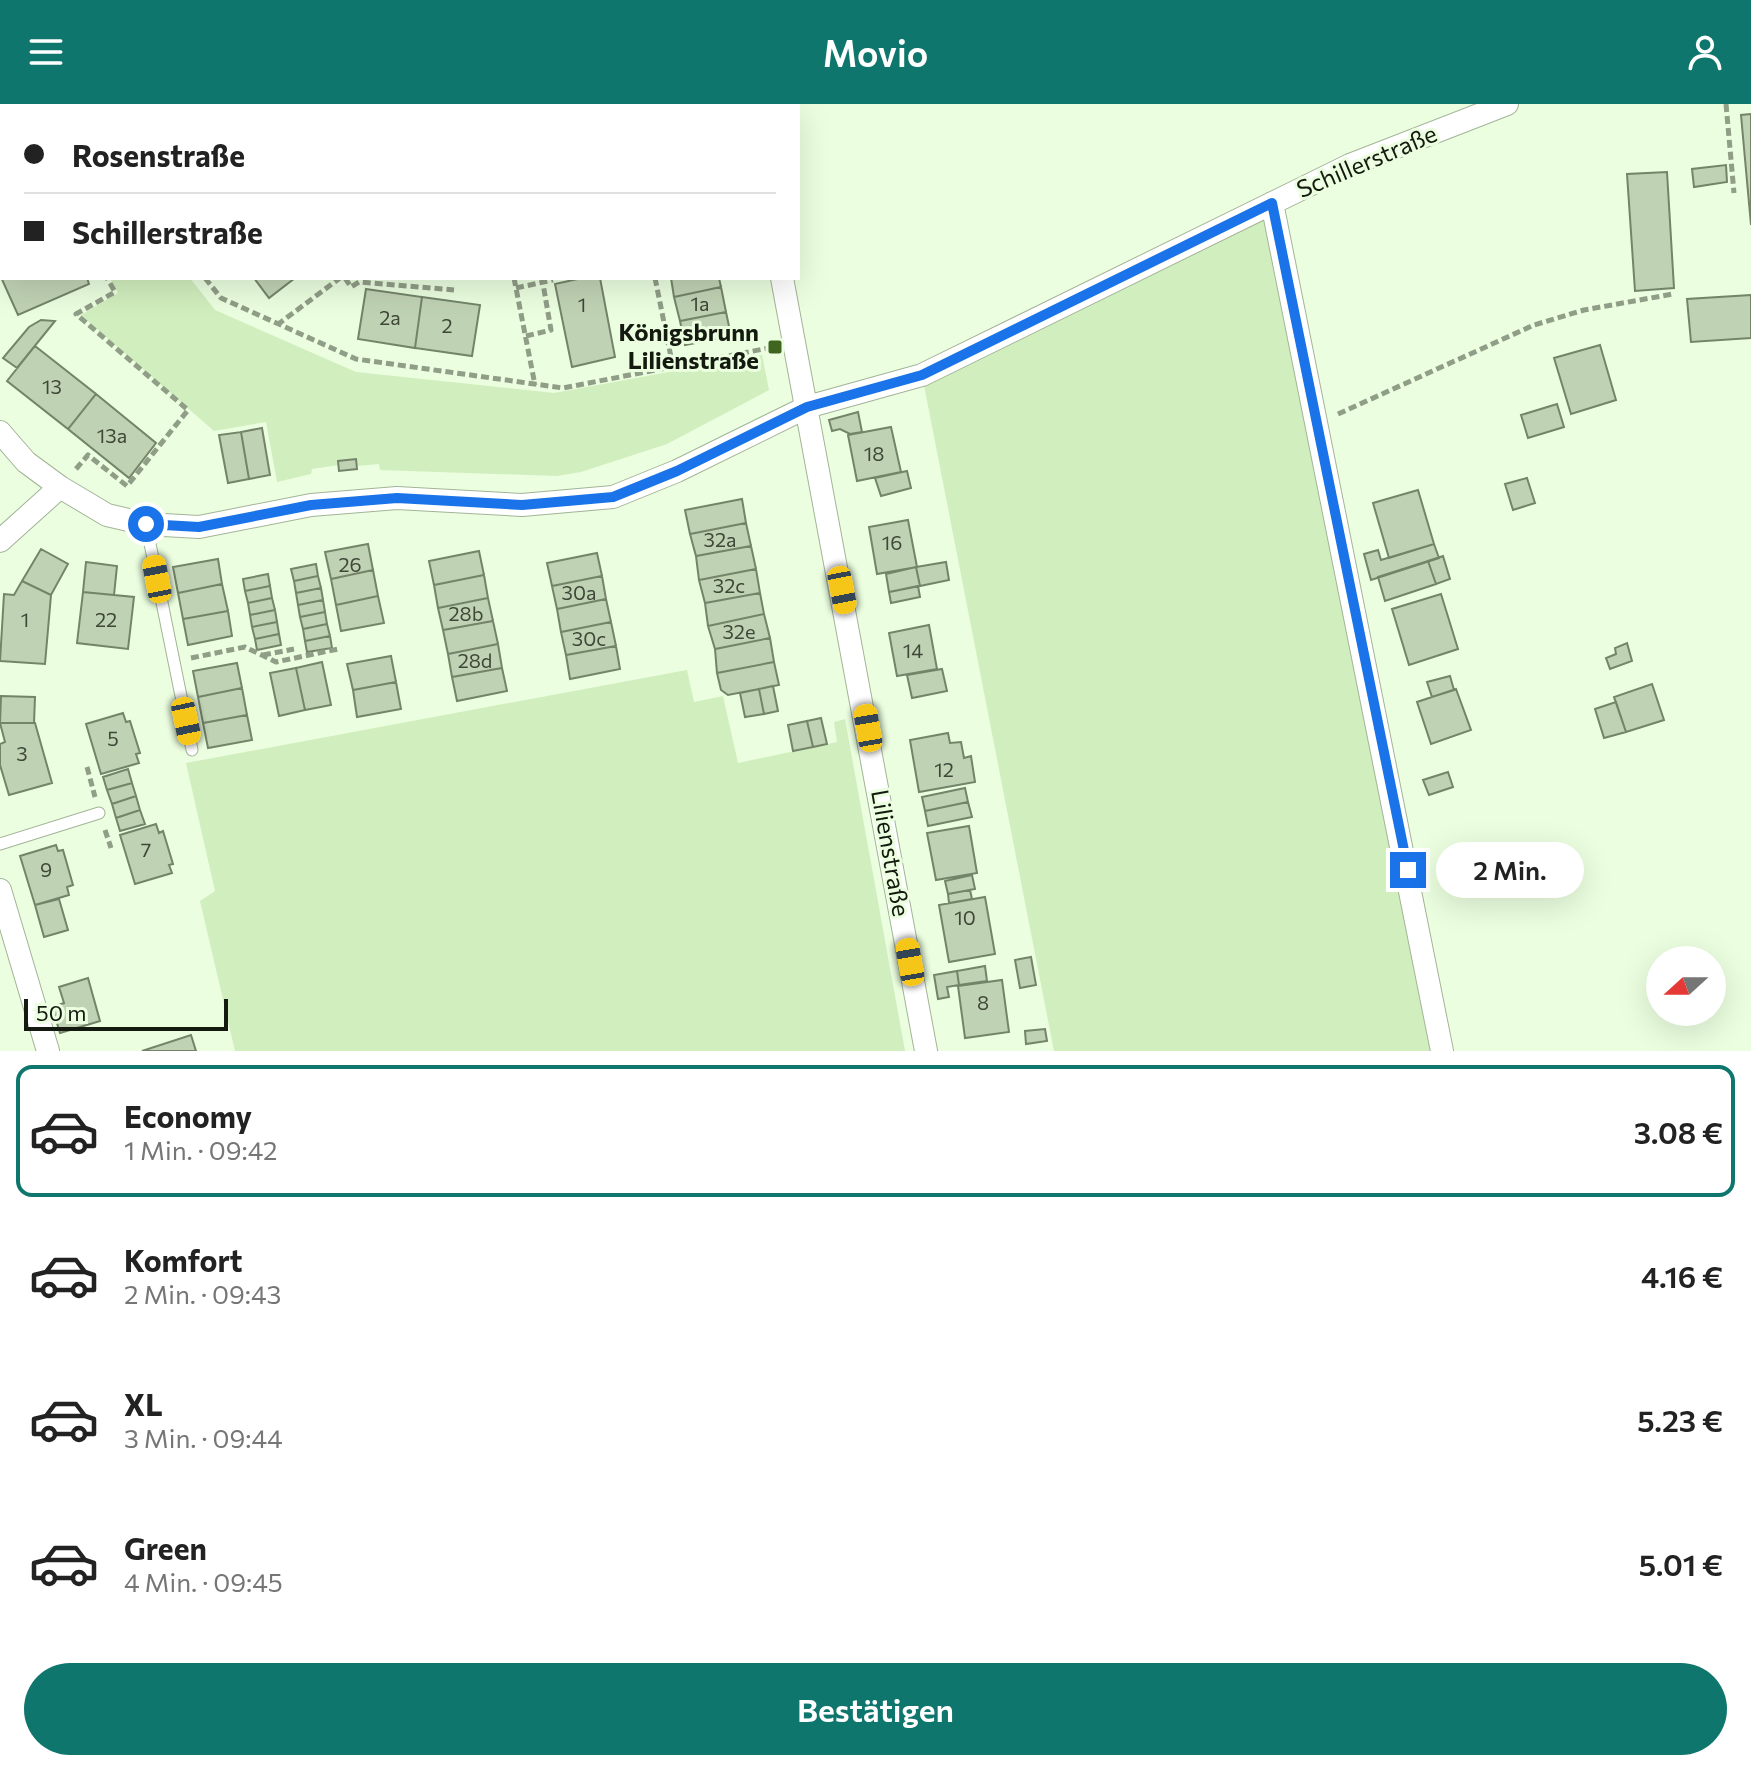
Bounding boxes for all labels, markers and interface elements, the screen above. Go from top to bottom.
icon: menu [24,30,68,74]
text: Movio [823,30,928,74]
icon: person [1683,30,1727,74]
street label: Schillerstraße [1292,118,1441,203]
text: Rosenstraße [72,136,245,173]
text: Schillerstraße [72,213,263,250]
house number: 1a [690,291,710,315]
house number: 1 [578,292,586,316]
house number: 2a [379,305,401,329]
house number: 2 [441,313,453,337]
place label: Königsbrunn Lilienstraße [618,317,759,374]
marker: Königsbrunn Lilienstraße [766,338,784,356]
house number: 13 [42,374,62,398]
house number: 13a [97,423,127,447]
house number: 18 [864,441,884,465]
route start [128,506,164,542]
house number: 32a [704,527,736,551]
house number: 16 [882,530,902,554]
house number: 26 [338,552,362,576]
car [141,553,173,605]
car [826,564,858,616]
house number: 32c [713,573,745,597]
house number: 30a [562,580,596,604]
house number: 28b [448,601,484,625]
house number: 1 [21,607,29,631]
house number: 22 [95,607,117,631]
house number: 32e [723,619,756,643]
house number: 30c [572,626,606,650]
house number: 14 [903,638,923,662]
house number: 28d [458,648,492,672]
car [169,695,203,747]
car [852,702,884,754]
house number: 5 [107,726,119,750]
house number: 3 [16,741,28,765]
house number: 12 [934,757,954,781]
street label: Lilienstraße [866,787,917,918]
house number: 7 [141,837,151,861]
callout: 2 Min. [1436,842,1584,898]
route end [1390,852,1426,888]
text: 2 Min. [1473,854,1547,885]
house number: 9 [40,857,52,881]
house number: 10 [954,905,976,929]
car [894,936,926,988]
north arrow [1646,946,1726,1026]
map controls [1646,946,1726,1026]
house number: 8 [977,990,989,1014]
scale bar [24,995,228,1031]
text: 50 m [36,999,86,1026]
icon: car [28,1095,100,1167]
text: Economy [124,1097,252,1134]
text: 3.08 € [1634,1113,1723,1150]
text: 1 Min. · 09:42 [124,1134,277,1165]
icon: car [28,1239,100,1311]
text: Komfort [124,1241,243,1278]
text: 4.16 € [1641,1257,1723,1294]
text: 2 Min. · 09:43 [124,1278,281,1309]
icon: car [28,1383,100,1455]
text: XL [124,1385,163,1422]
text: 5.23 € [1637,1401,1723,1438]
text: 3 Min. · 09:44 [124,1422,283,1453]
icon: car [28,1527,100,1599]
text: Green [124,1529,207,1566]
text: 5.01 € [1639,1545,1723,1582]
text: 4 Min. · 09:45 [124,1566,283,1597]
button: Bestätigen [24,1663,1727,1755]

